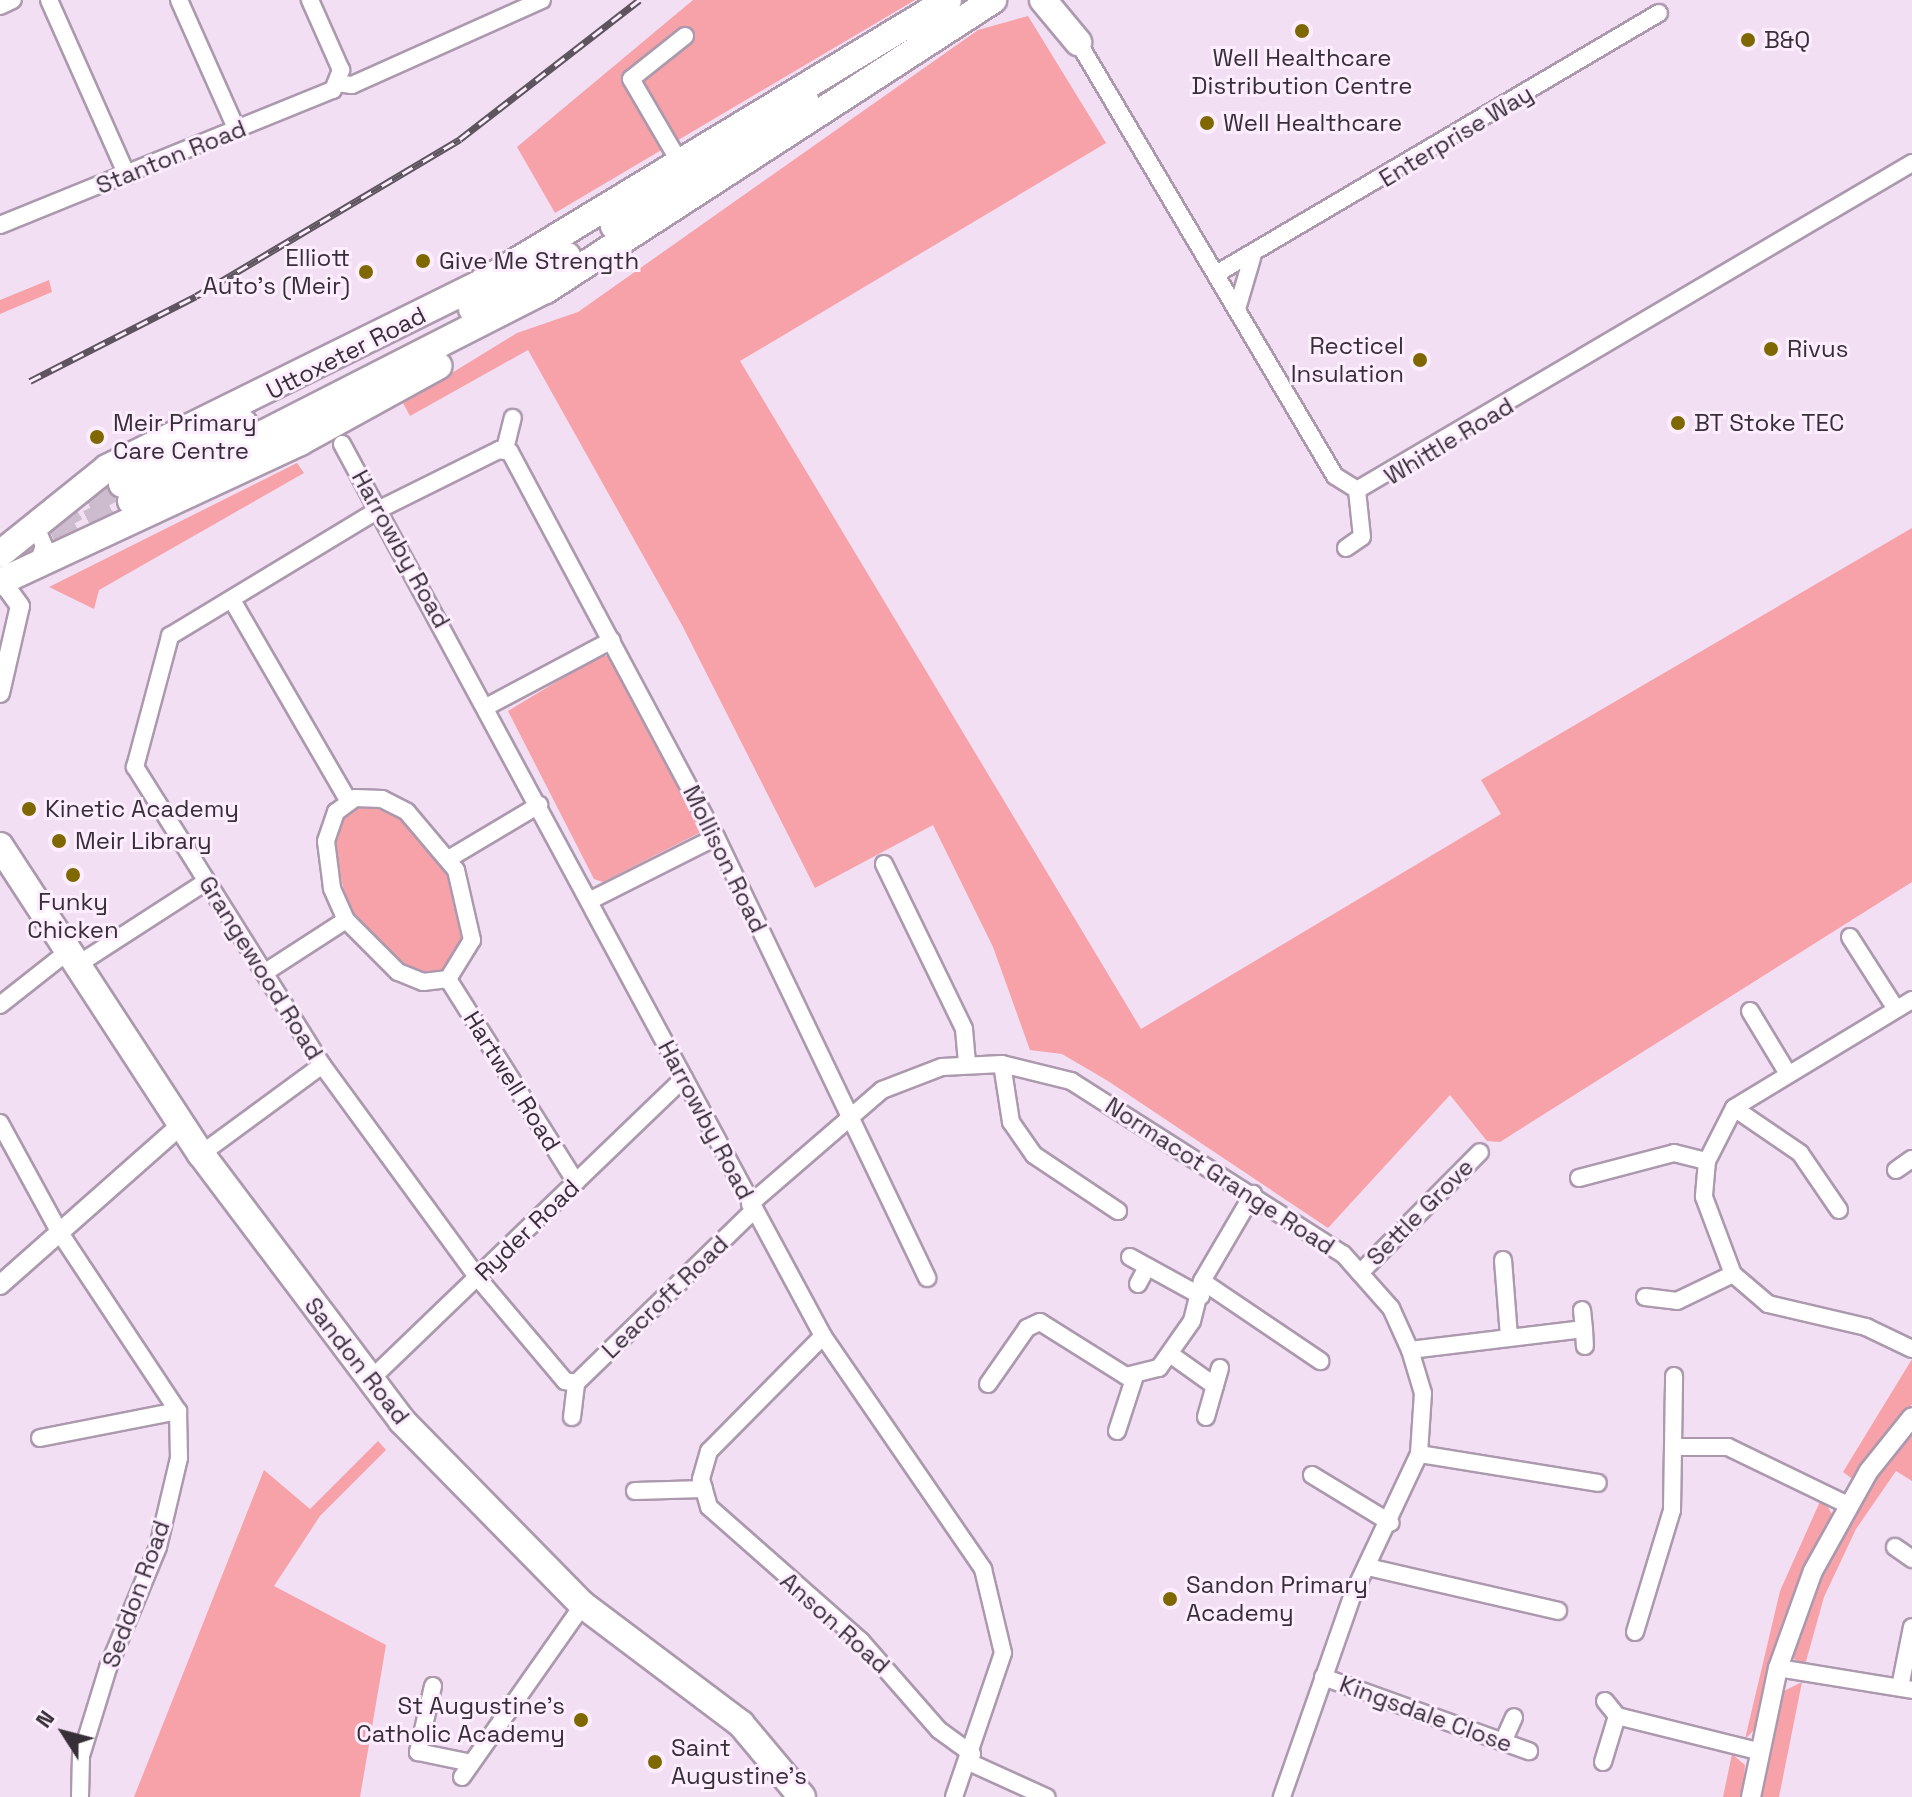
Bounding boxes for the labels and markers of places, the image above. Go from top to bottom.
marker: Well Healthcare Distribution Centre [1293,22,1311,40]
place label: B&Q [1764,26,1810,54]
marker: B&Q [1739,31,1757,49]
place label: Well Healthcare Distribution Centre [1192,44,1412,100]
place label: Well Healthcare [1223,109,1402,137]
marker: Well Healthcare [1198,114,1216,132]
place label: Elliott Auto's (Meir) [203,244,350,300]
place label: Give Me Strength [439,247,639,275]
marker: Give Me Strength [414,252,432,270]
marker: Elliott Auto's (Meir) [357,263,375,281]
place label: Recticel Insulation [1291,332,1404,388]
place label: Rivus [1787,335,1848,363]
marker: Rivus [1762,340,1780,358]
marker: Recticel Insulation [1411,351,1429,369]
place label: Meir Primary Care Centre [113,409,257,465]
place label: BT Stoke TEC [1694,409,1846,437]
marker: BT Stoke TEC [1669,414,1687,432]
marker: Meir Primary Care Centre [88,428,106,446]
place label: Kinetic Academy [45,795,239,823]
marker: Kinetic Academy [20,800,38,818]
place label: Meir Library [75,827,212,855]
marker: Meir Library [50,832,68,850]
marker: Funky Chicken [64,866,82,884]
place label: Funky Chicken [27,888,119,944]
place label: Sandon Primary Academy [1186,1571,1368,1627]
marker: Sandon Primary Academy [1161,1590,1179,1608]
place label: St Augustine's Catholic Academy [356,1692,565,1748]
marker: St Augustine's Catholic Academy [572,1711,590,1729]
place label: Saint Augustine's [671,1734,807,1790]
marker: Saint Augustine's [646,1753,664,1771]

